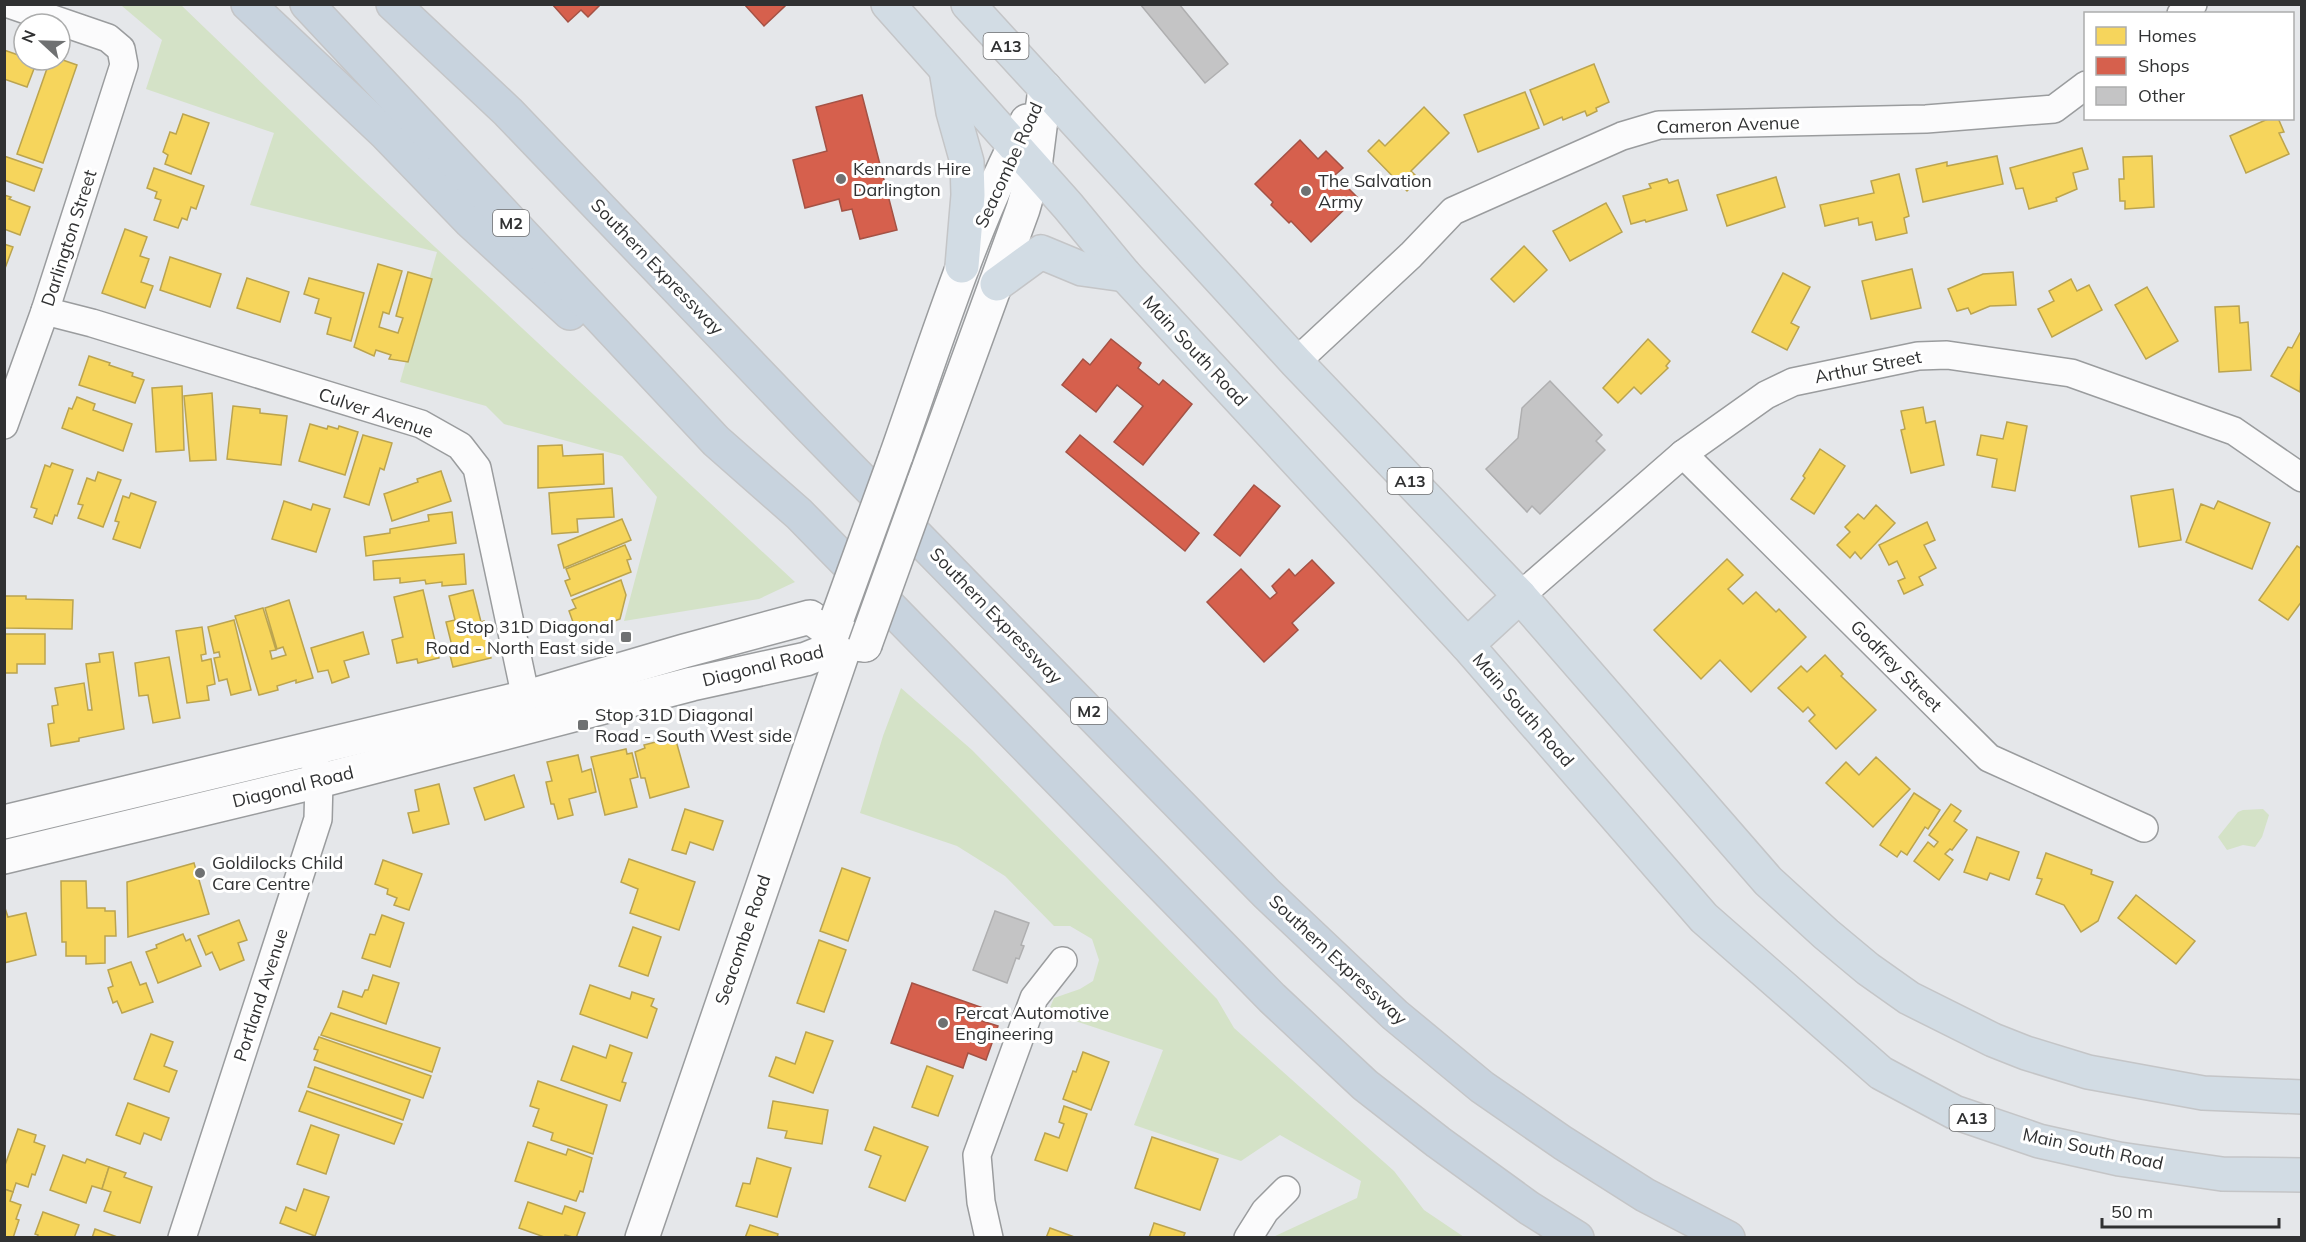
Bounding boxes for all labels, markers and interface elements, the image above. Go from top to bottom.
north arrow [12,12,72,72]
legend [2084,12,2294,120]
text: Homes [2138,24,2197,47]
text: N [17,27,40,46]
road number: A13 [984,33,1028,59]
text: Shops [2138,54,2190,77]
text: Other [2138,84,2186,107]
street label: Seacombe Road [969,98,1048,231]
street label: Cameron Avenue [1656,111,1800,138]
place label: Kennards Hire Darlington [853,157,971,201]
street label: Darlington Street [36,167,101,309]
place label: The Salvation Army [1318,169,1432,213]
marker: Kennards Hire Darlington [834,172,848,186]
marker: The Salvation Army [1299,184,1313,198]
street label: Southern Expressway [586,194,729,340]
road number: M2 [493,210,529,236]
street label: Main South Road [1138,290,1253,411]
street label: Arthur Street [1812,345,1923,388]
street label: Culver Avenue [316,382,437,443]
road number: A13 [1388,468,1432,494]
street label: Southern Expressway [925,543,1068,689]
place label: Stop 31D Diagonal Road - North East side [426,615,614,659]
street label: Godfrey Street [1846,615,1947,716]
marker: Stop 31D Diagonal Road - North East side [619,630,633,644]
street label: Diagonal Road [700,639,826,692]
street label: Main South Road [1468,648,1579,771]
road number: M2 [1071,698,1107,724]
place label: Stop 31D Diagonal Road - South West side [595,703,792,747]
marker: Stop 31D Diagonal Road - South West side [576,718,590,732]
street label: Diagonal Road [230,760,356,813]
place label: Goldilocks Child Care Centre [212,851,343,895]
marker: Goldilocks Child Care Centre [193,866,207,880]
street label: Seacombe Road [710,872,776,1008]
street label: Southern Expressway [1264,890,1413,1030]
street label: Portland Avenue [228,925,293,1064]
place label: Percat Automotive Engineering [955,1001,1109,1045]
marker: Percat Automotive Engineering [936,1016,950,1030]
road number: A13 [1950,1105,1994,1131]
street label: Main South Road [2021,1122,2166,1175]
scale bar [2102,1191,2279,1229]
text: 50 m [2111,1200,2153,1223]

